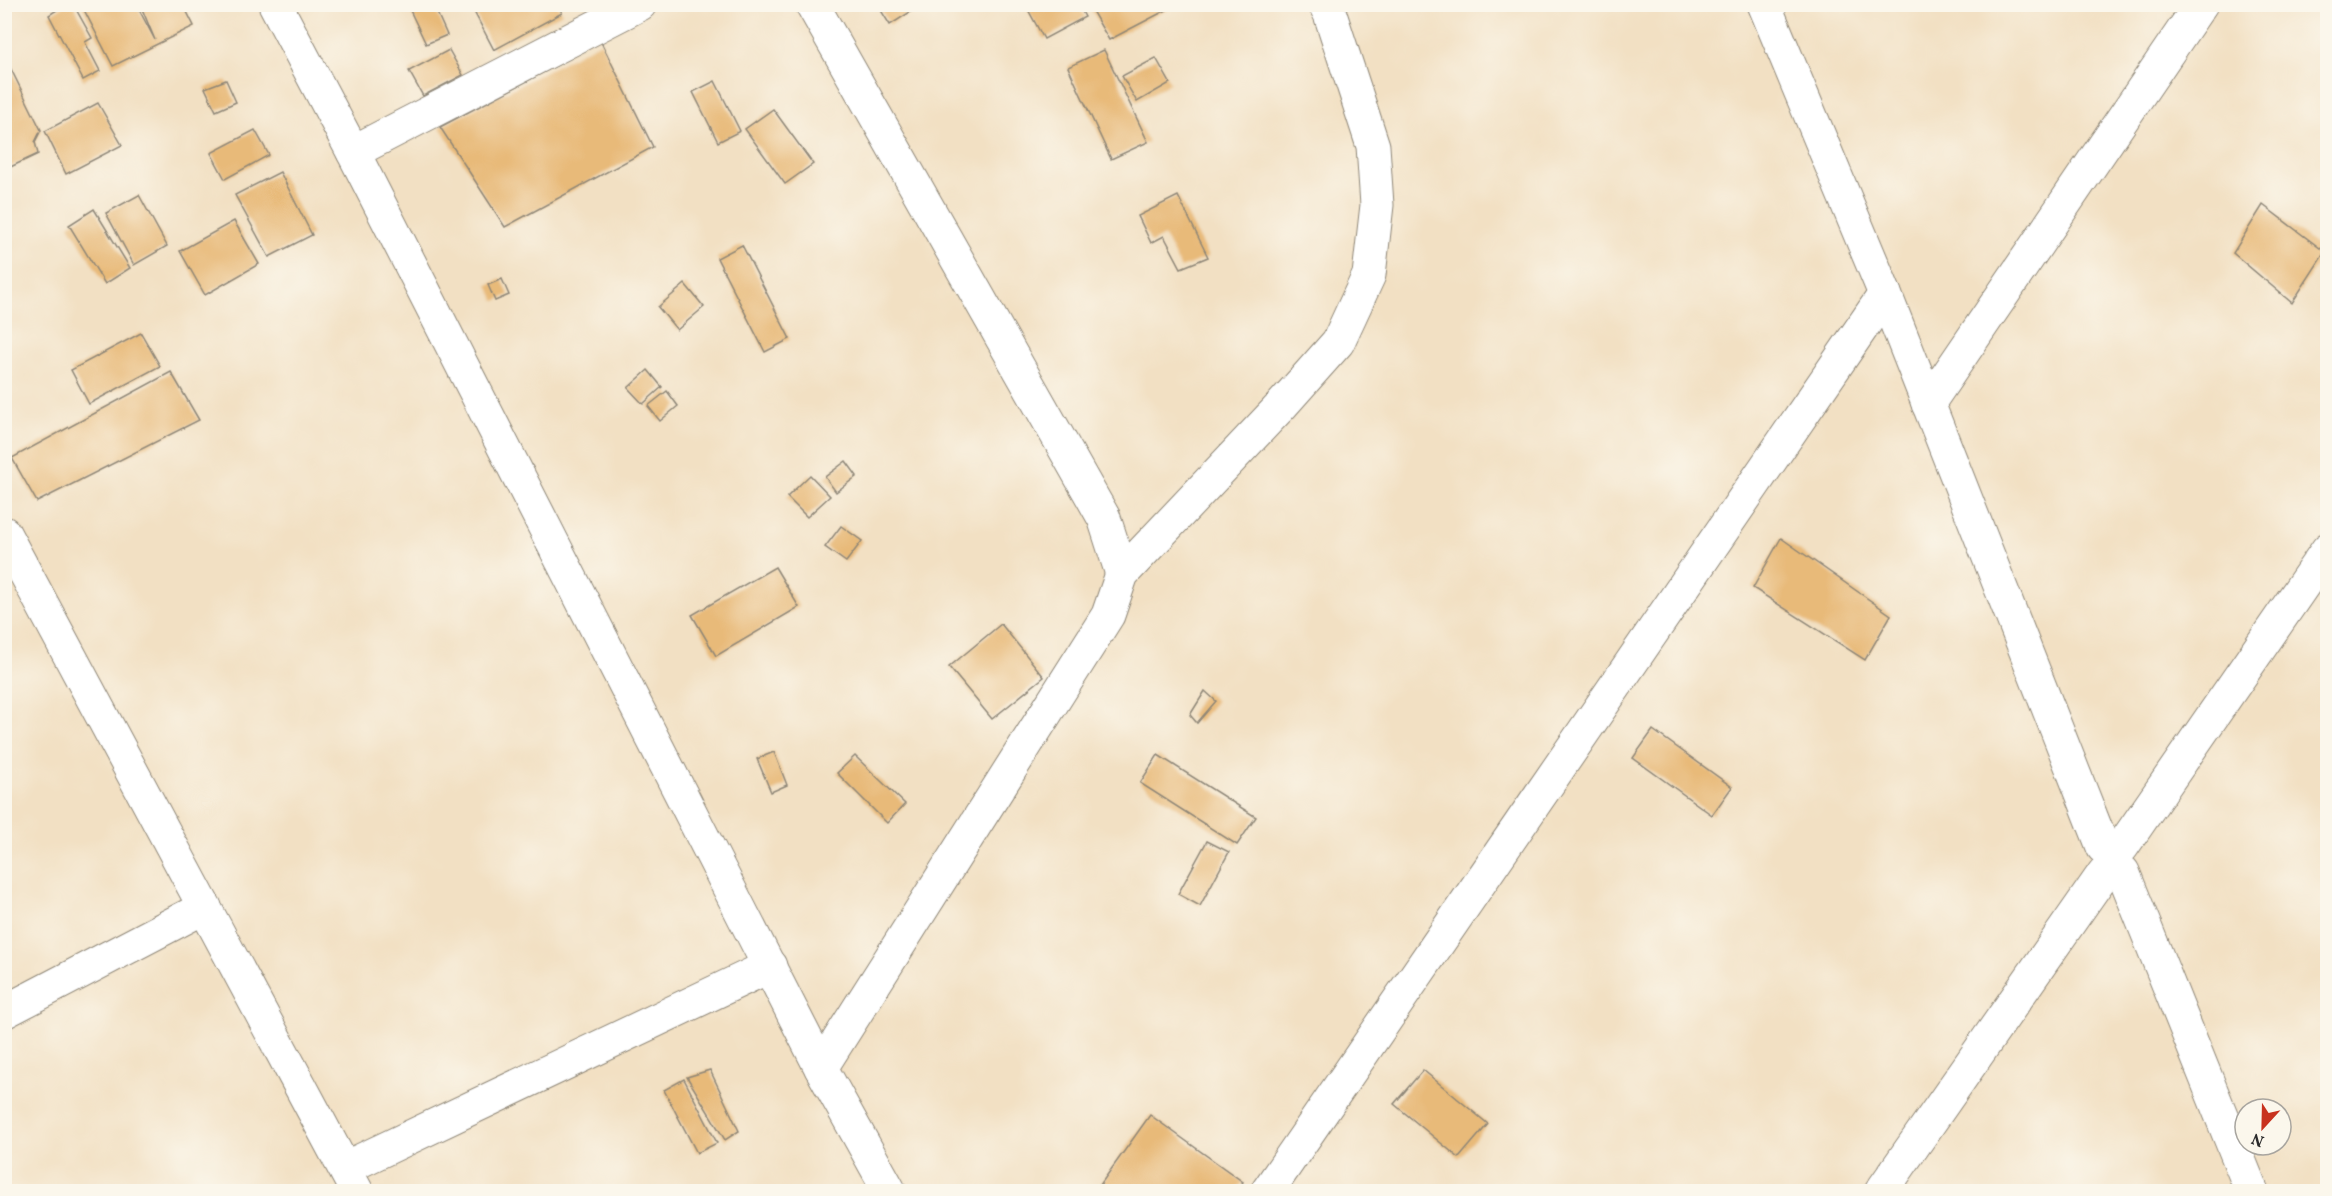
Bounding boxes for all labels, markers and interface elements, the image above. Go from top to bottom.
north arrow [2233,1097,2293,1157]
text: N [2248,1127,2268,1151]

